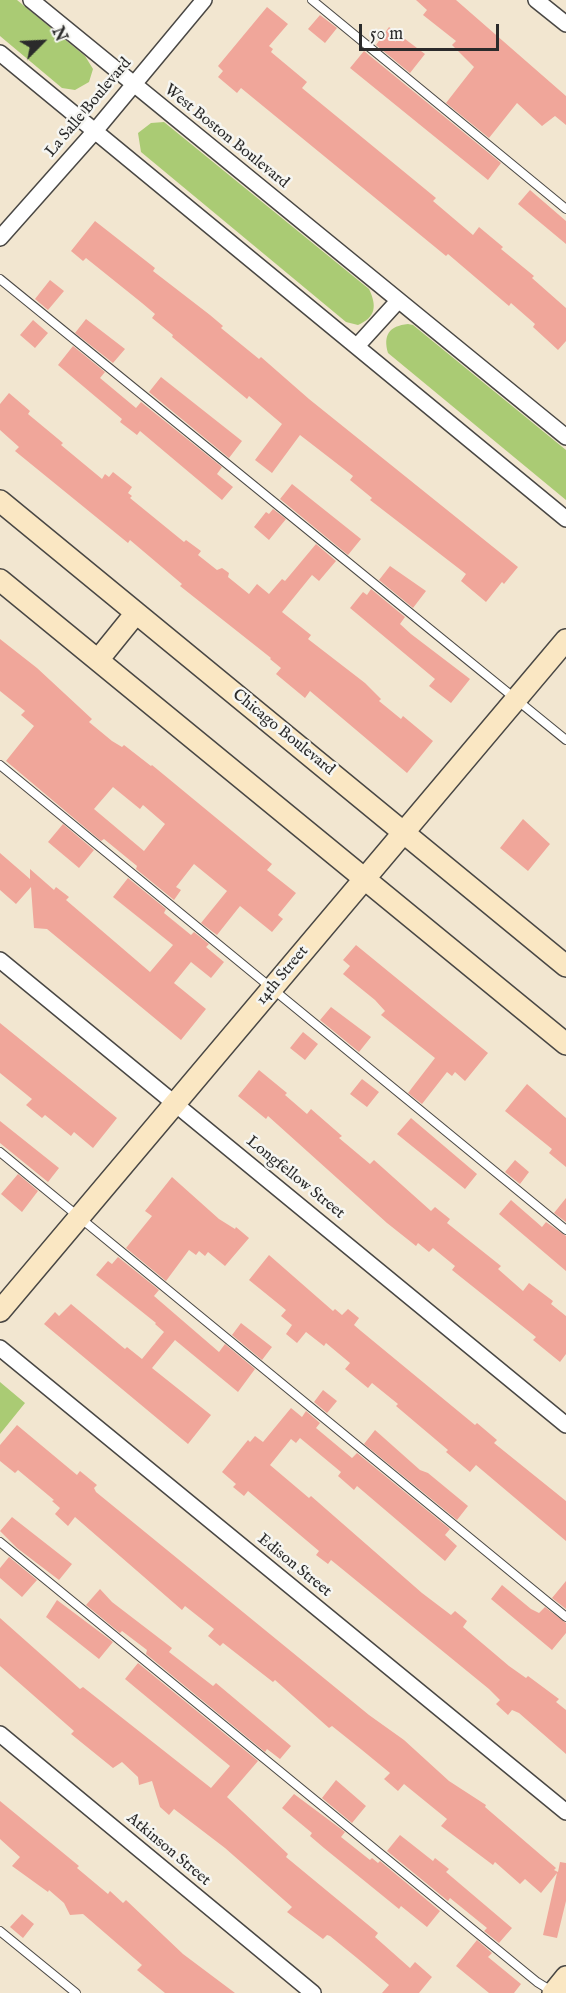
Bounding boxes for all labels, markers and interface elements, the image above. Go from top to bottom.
north arrow [12,12,72,72]
scale bar [362,12,502,50]
text: 50 m [370,23,403,46]
text: N [46,24,70,45]
street label: La Salle Boulevard [42,54,136,162]
street label: West Boston Boulevard [160,81,292,193]
street label: Chicago Boulevard [228,686,338,780]
street label: 14th Street [253,943,313,1009]
street label: Longfellow Street [242,1132,348,1224]
street label: Edison Street [253,1530,335,1602]
street label: Atkinson Street [122,1809,214,1891]

